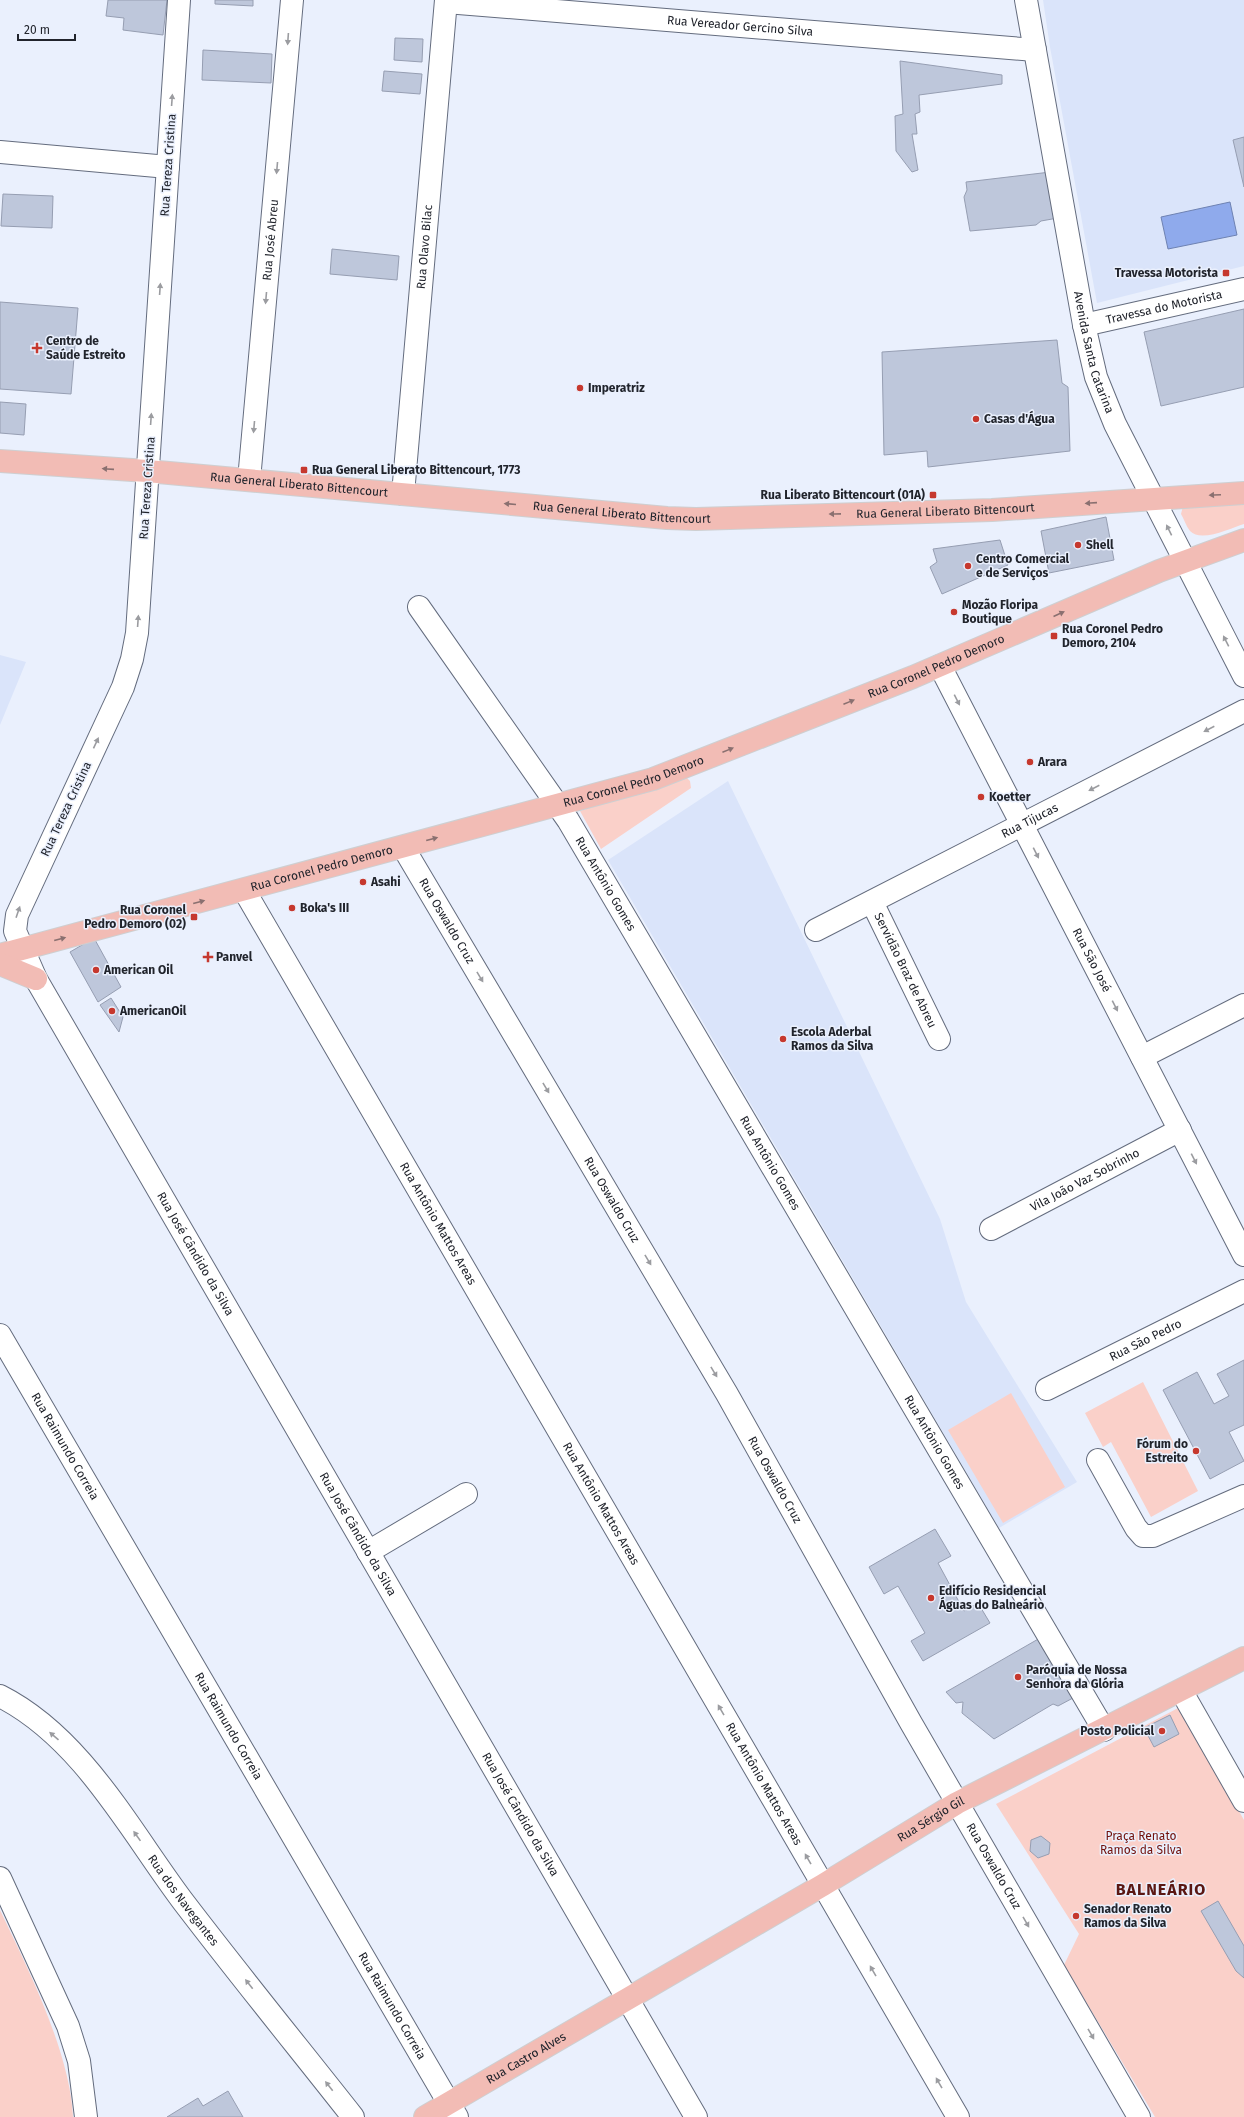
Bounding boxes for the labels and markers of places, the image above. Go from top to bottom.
place label: Travessa Motorista [1115,266,1218,280]
marker: Travessa Motorista [1221,268,1231,278]
place label: Centro de Saúde Estreito [46,334,126,362]
marker: Centro de Saúde Estreito [31,342,43,354]
place label: Imperatriz [588,381,645,395]
marker: Imperatriz [575,383,585,393]
place label: Casas d'Água [984,410,1055,426]
marker: Casas d'Água [971,414,981,424]
place label: Rua General Liberato Bittencourt, 1773 [312,463,520,477]
marker: Rua General Liberato Bittencourt, 1773 [299,465,309,475]
place label: Rua Liberato Bittencourt (01A) [760,488,925,502]
marker: Rua Liberato Bittencourt (01A) [928,490,938,500]
place label: Shell [1086,538,1114,552]
marker: Shell [1073,540,1083,550]
place label: Centro Comercial e de Serviços [976,552,1070,581]
marker: Centro Comercial e de Serviços [963,561,973,571]
place label: Mozão Floripa Boutique [962,598,1039,626]
marker: Mozão Floripa Boutique [949,607,959,617]
place label: Rua Coronel Pedro Demoro, 2104 [1062,622,1163,650]
marker: Rua Coronel Pedro Demoro, 2104 [1049,631,1059,641]
place label: Arara [1037,755,1067,769]
marker: Arara [1025,757,1035,767]
place label: Koetter [989,790,1031,804]
marker: Koetter [976,792,986,802]
place label: Asahi [370,875,401,889]
marker: Asahi [358,877,368,887]
place label: Boka's III [300,901,349,915]
place label: Rua Coronel Pedro Demoro (02) [84,903,186,931]
marker: Boka's III [287,903,297,913]
marker: Rua Coronel Pedro Demoro (02) [189,912,199,922]
place label: Panvel [216,950,253,964]
marker: Panvel [203,952,213,962]
place label: American Oil [103,963,174,977]
marker: American Oil [91,965,101,975]
place label: AmericanOil [119,1004,187,1018]
marker: AmericanOil [107,1006,117,1016]
place label: Escola Aderbal Ramos da Silva [791,1025,874,1053]
marker: Escola Aderbal Ramos da Silva [778,1034,788,1044]
place label: Fórum do Estreito [1137,1437,1188,1465]
marker: Fórum do Estreito [1191,1446,1201,1456]
place label: Edifício Residencial Águas do Balneário [938,1584,1046,1612]
marker: Edifício Residencial Águas do Balneário [926,1593,936,1603]
place label: Paróquia de Nossa Senhora da Glória [1026,1663,1128,1691]
marker: Paróquia de Nossa Senhora da Glória [1013,1672,1023,1682]
place label: Posto Policial [1080,1724,1154,1738]
marker: Posto Policial [1157,1726,1167,1736]
place label: Senador Renato Ramos da Silva [1084,1902,1172,1930]
marker: Senador Renato Ramos da Silva [1071,1911,1081,1921]

